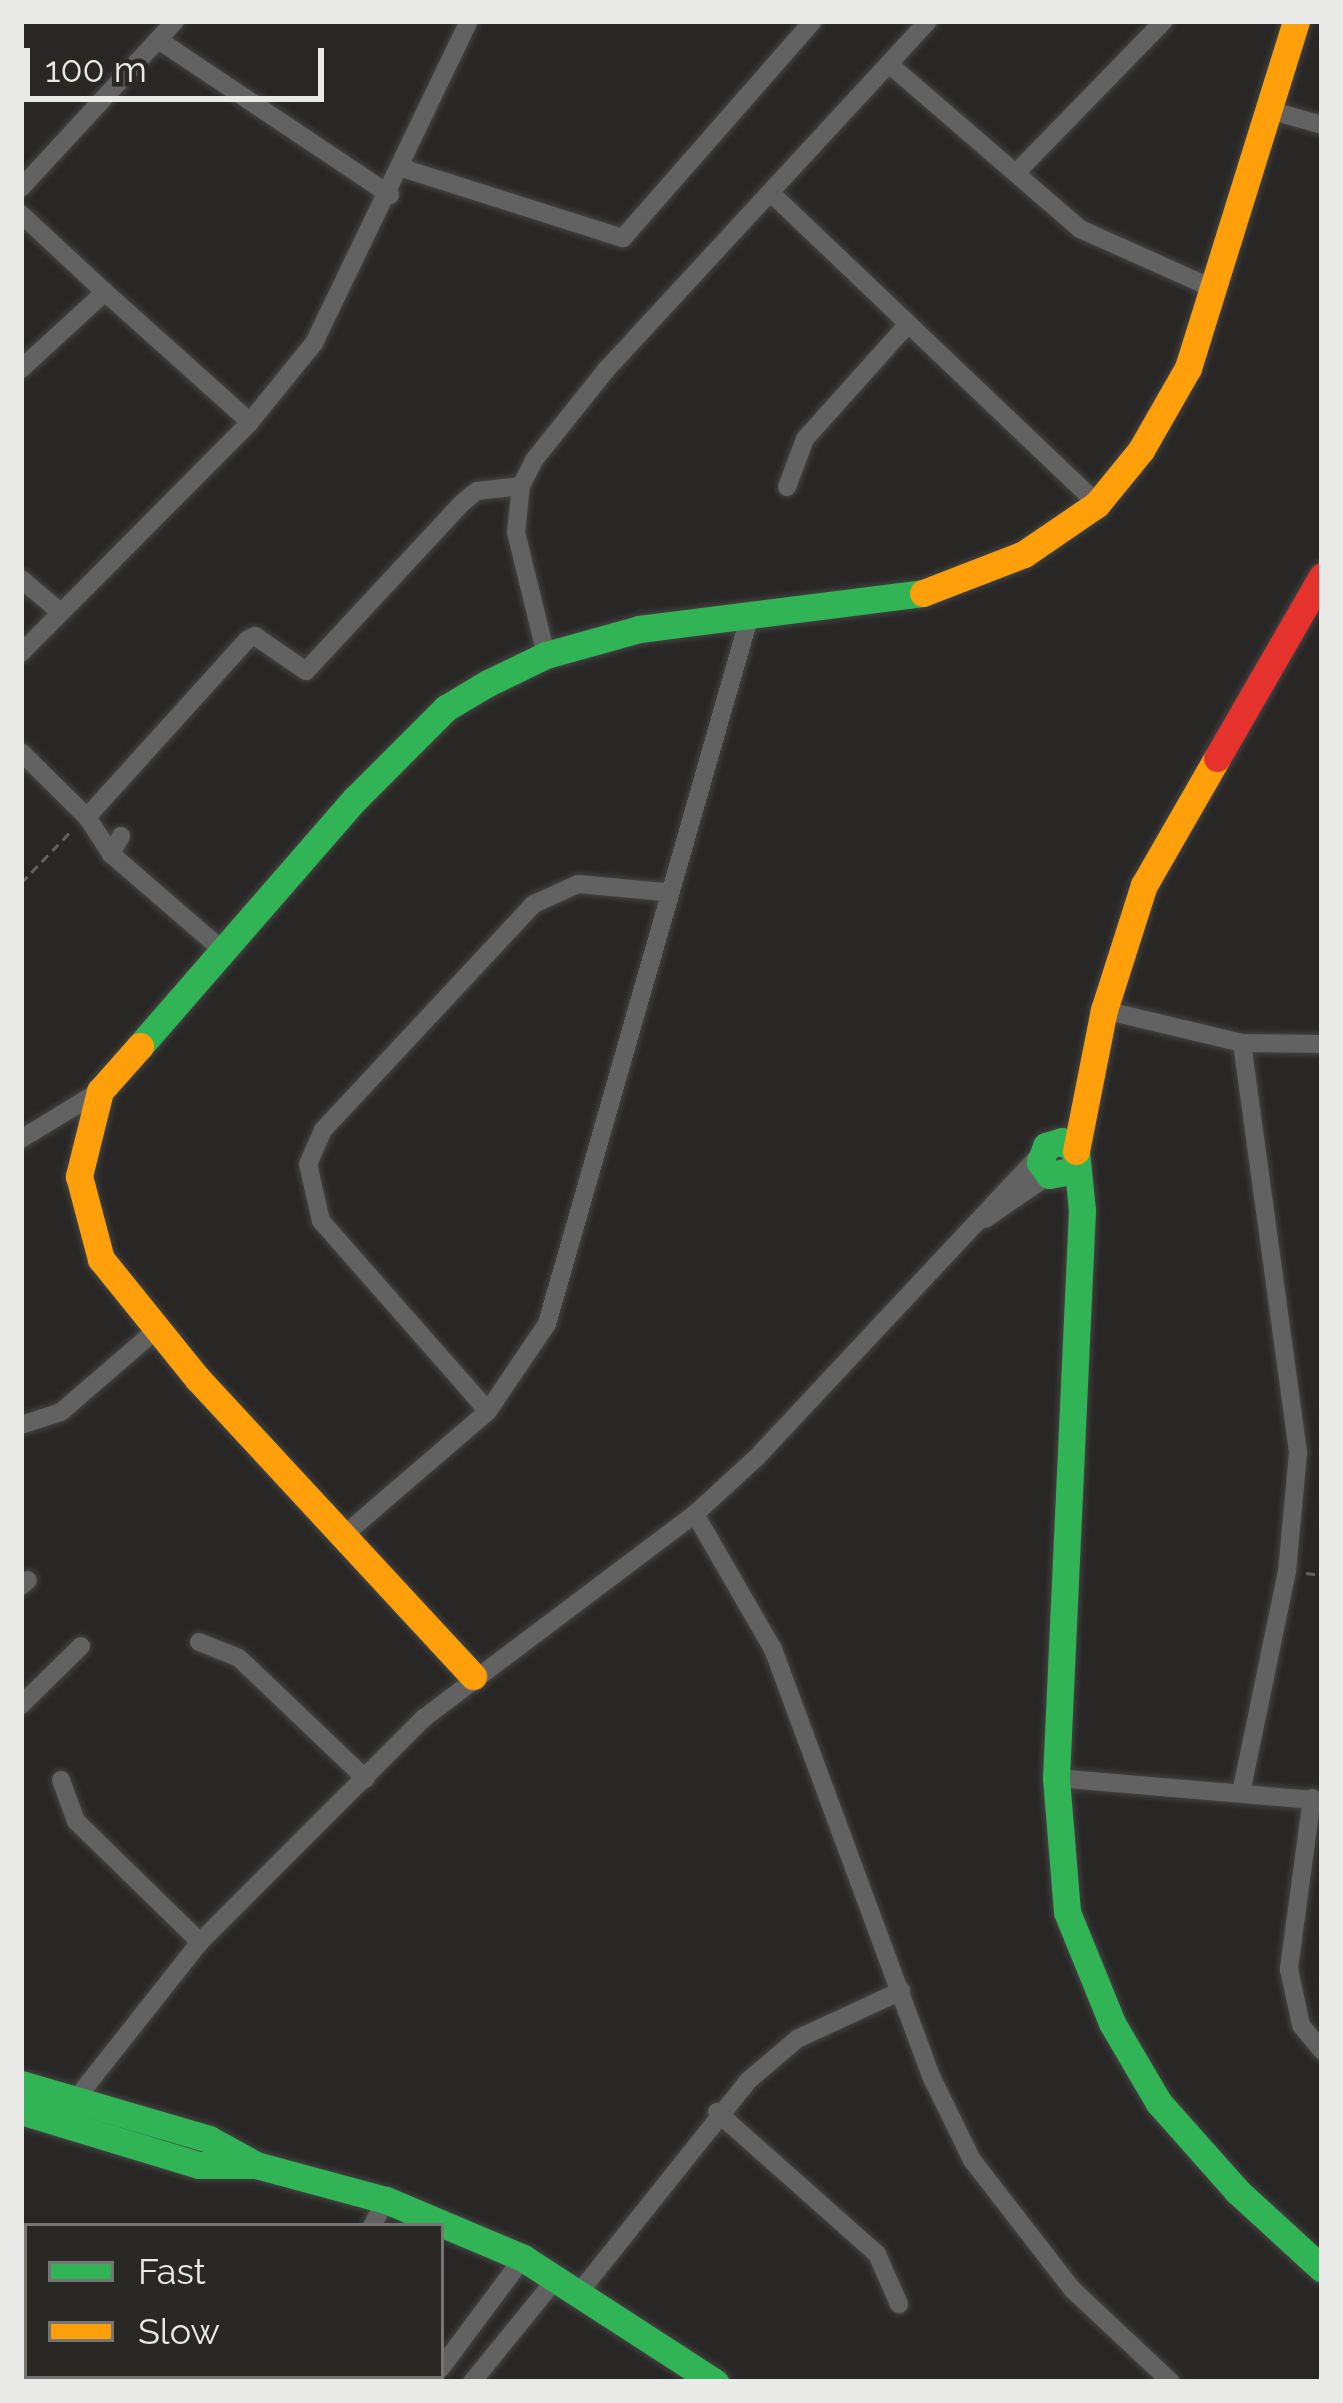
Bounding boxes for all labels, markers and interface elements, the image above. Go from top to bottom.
scale bar [30,24,330,98]
text: 100 m [45,48,147,90]
legend [24,2223,444,2379]
text: Fast [138,2250,206,2292]
text: Slow [138,2310,220,2352]

